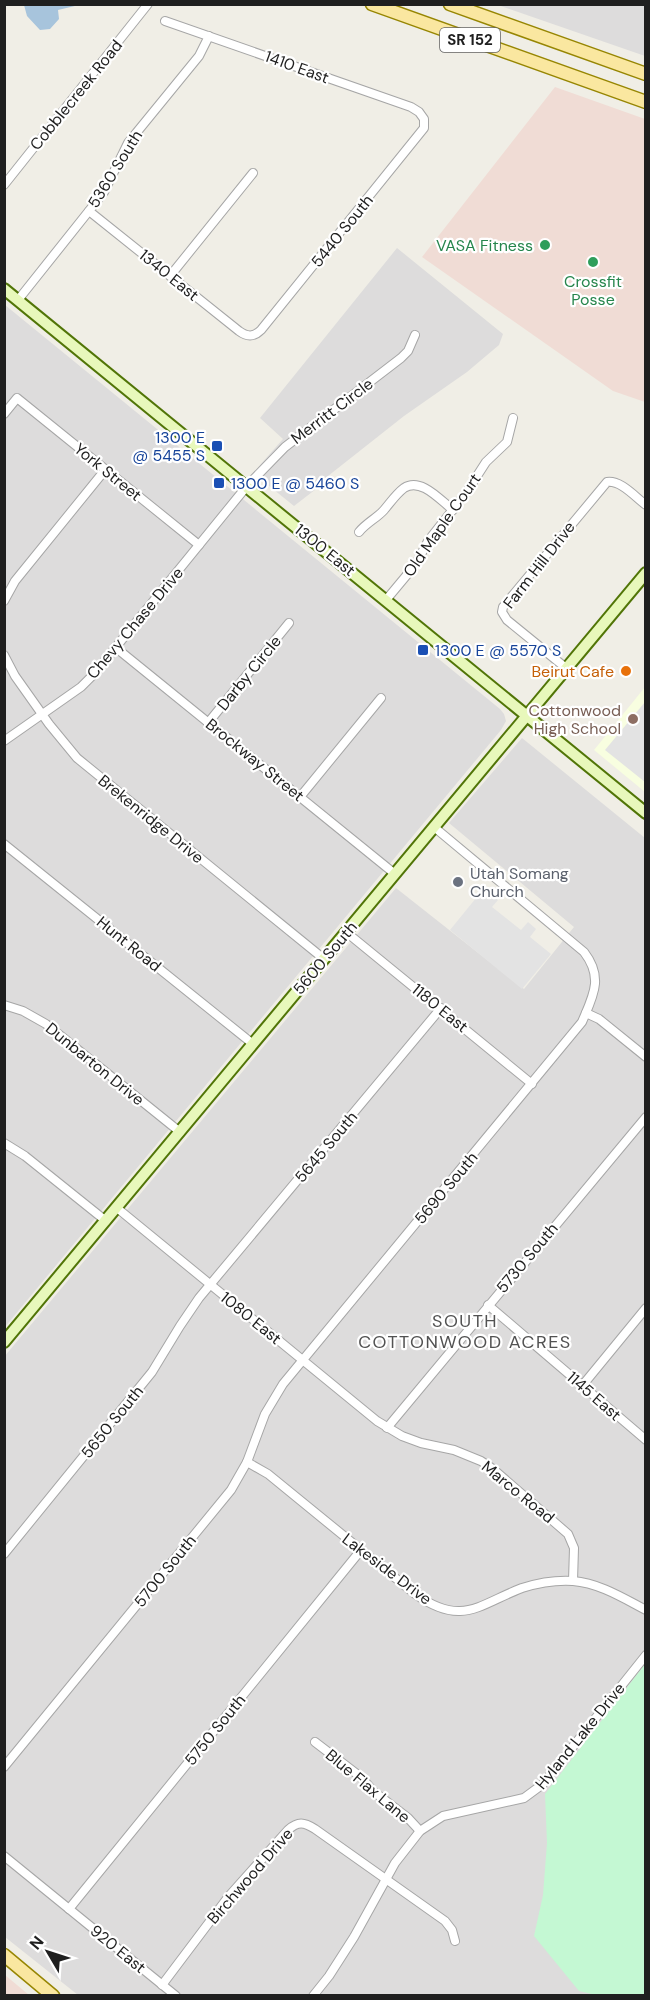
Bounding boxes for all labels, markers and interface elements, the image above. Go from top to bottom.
road number: SR 152 [440,28,500,52]
street label: Cobblecreek Road [25,35,127,155]
street label: 1410 East [262,46,332,88]
street label: 5360 South [83,126,147,212]
street label: 5440 South [306,190,378,272]
place label: VASA Fitness [436,235,533,256]
marker: VASA Fitness [538,238,552,252]
street label: 1340 East [135,244,203,306]
marker: Crossfit Posse [586,255,600,269]
place label: Crossfit Posse [564,271,622,310]
street label: Merritt Circle [287,373,377,449]
place label: 1300 E @ 5455 S [132,427,205,466]
street label: York Street [70,438,146,506]
marker: 1300 E @ 5455 S [210,439,224,453]
street label: Old Maple Court [399,469,485,581]
place label: 1300 E @ 5460 S [231,473,359,494]
marker: 1300 E @ 5460 S [212,476,226,490]
street label: Farm Hill Drive [498,517,580,613]
street label: 1300 East [290,519,360,581]
street label: Chevy Chase Drive [82,563,188,683]
street label: Darby Circle [212,631,286,715]
place label: 1300 E @ 5570 S [435,640,561,661]
marker: 1300 E @ 5570 S [416,643,430,657]
place label: Beirut Cafe [531,661,614,682]
marker: Beirut Cafe [619,664,633,678]
place label: Cottonwood High School [528,700,621,739]
marker: Cottonwood High School [626,712,640,726]
street label: Brockway Street [201,714,309,806]
street label: Brekenridge Drive [94,770,208,868]
place label: Utah Somang Church [470,863,569,902]
marker: Utah Somang Church [451,875,465,889]
street label: Hunt Road [92,912,166,976]
street label: 5600 South [288,917,362,999]
street label: 1180 East [408,979,472,1037]
street label: Dunbarton Drive [41,1018,149,1110]
street label: 5645 South [290,1107,362,1187]
street label: 5690 South [410,1147,482,1229]
street label: 5730 South [491,1218,563,1298]
street label: 1080 East [216,1287,286,1349]
district label: SOUTH COTTONWOOD ACRES [358,1309,572,1354]
street label: 1145 East [562,1367,626,1425]
street label: 5650 South [76,1381,148,1463]
street label: Marco Road [477,1456,559,1528]
street label: Lakeside Drive [338,1528,436,1610]
street label: 5700 South [129,1530,201,1612]
street label: Hyland Lake Drive [530,1678,630,1794]
street label: 5750 South [180,1690,250,1770]
street label: Blue Flax Lane [321,1744,415,1828]
street label: Birchwood Drive [203,1824,297,1928]
street label: 920 East [86,1920,150,1978]
north arrow [18,1922,78,1982]
text: N [25,1932,49,1954]

